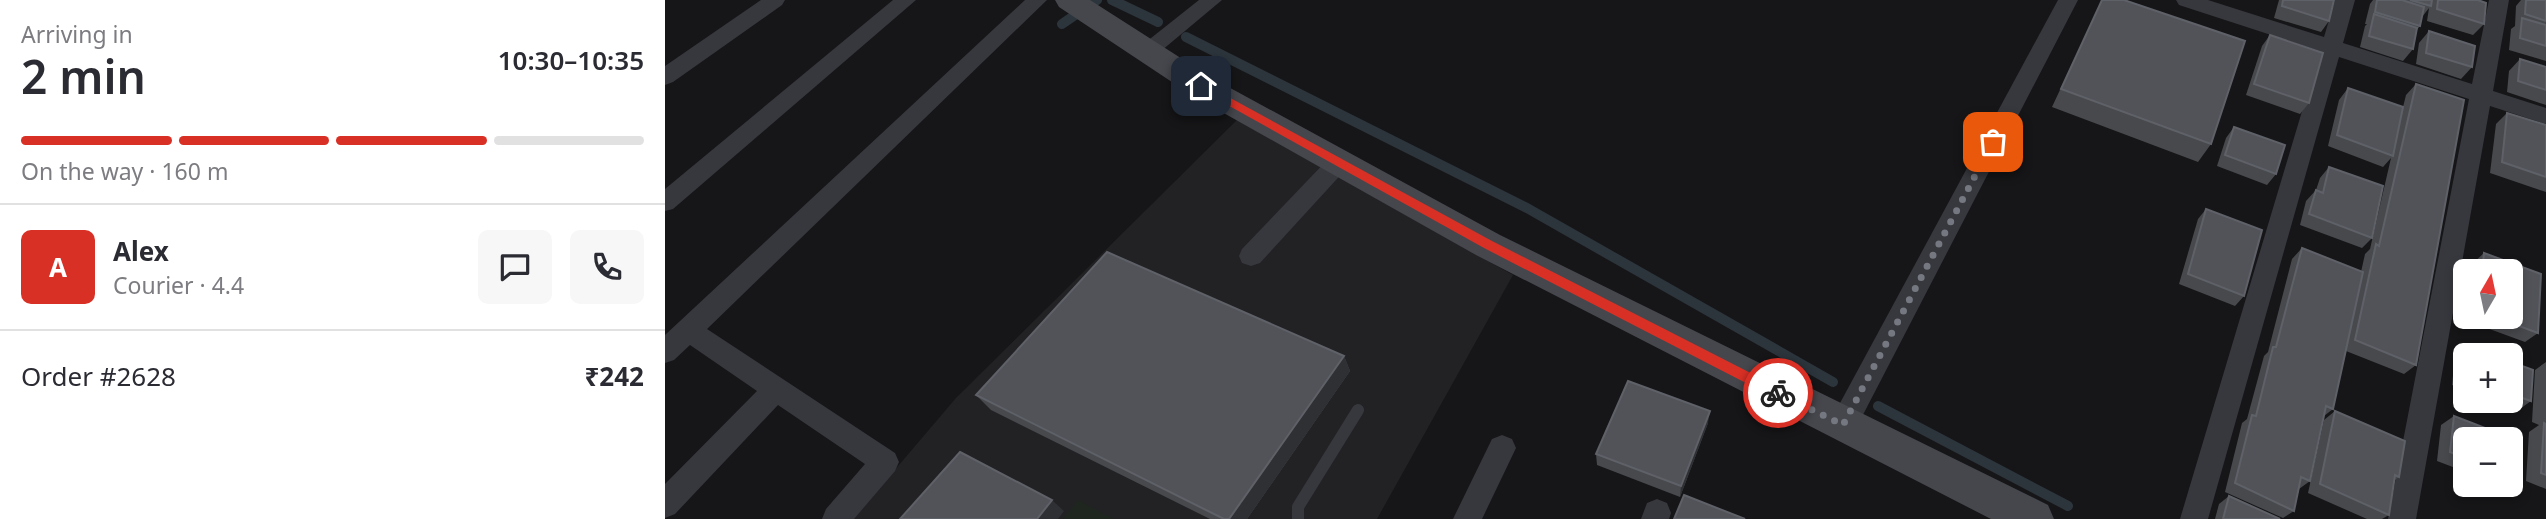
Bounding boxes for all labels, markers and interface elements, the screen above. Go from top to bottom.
text: Arriving in [21,18,133,50]
text: 10:30–10:35 [498,42,644,78]
text: 2 min [21,45,146,107]
pin [1171,56,1231,116]
icon: home [1182,67,1220,105]
pin [1963,112,2023,172]
icon: bag [1974,123,2012,161]
text: On the way · 160 m [21,155,228,187]
button: chat [478,230,552,304]
button: phone [570,230,644,304]
text: Alex [113,233,169,269]
text: A [49,249,67,285]
north arrow [2453,259,2523,329]
map controls [2453,259,2523,497]
text: Courier · 4.4 [113,269,244,301]
button: + [2453,343,2523,413]
text: Order #2628 [21,358,176,394]
text: ₹242 [585,358,644,394]
courier [1743,358,1813,428]
icon: bike [1759,374,1797,412]
button: − [2453,427,2523,497]

